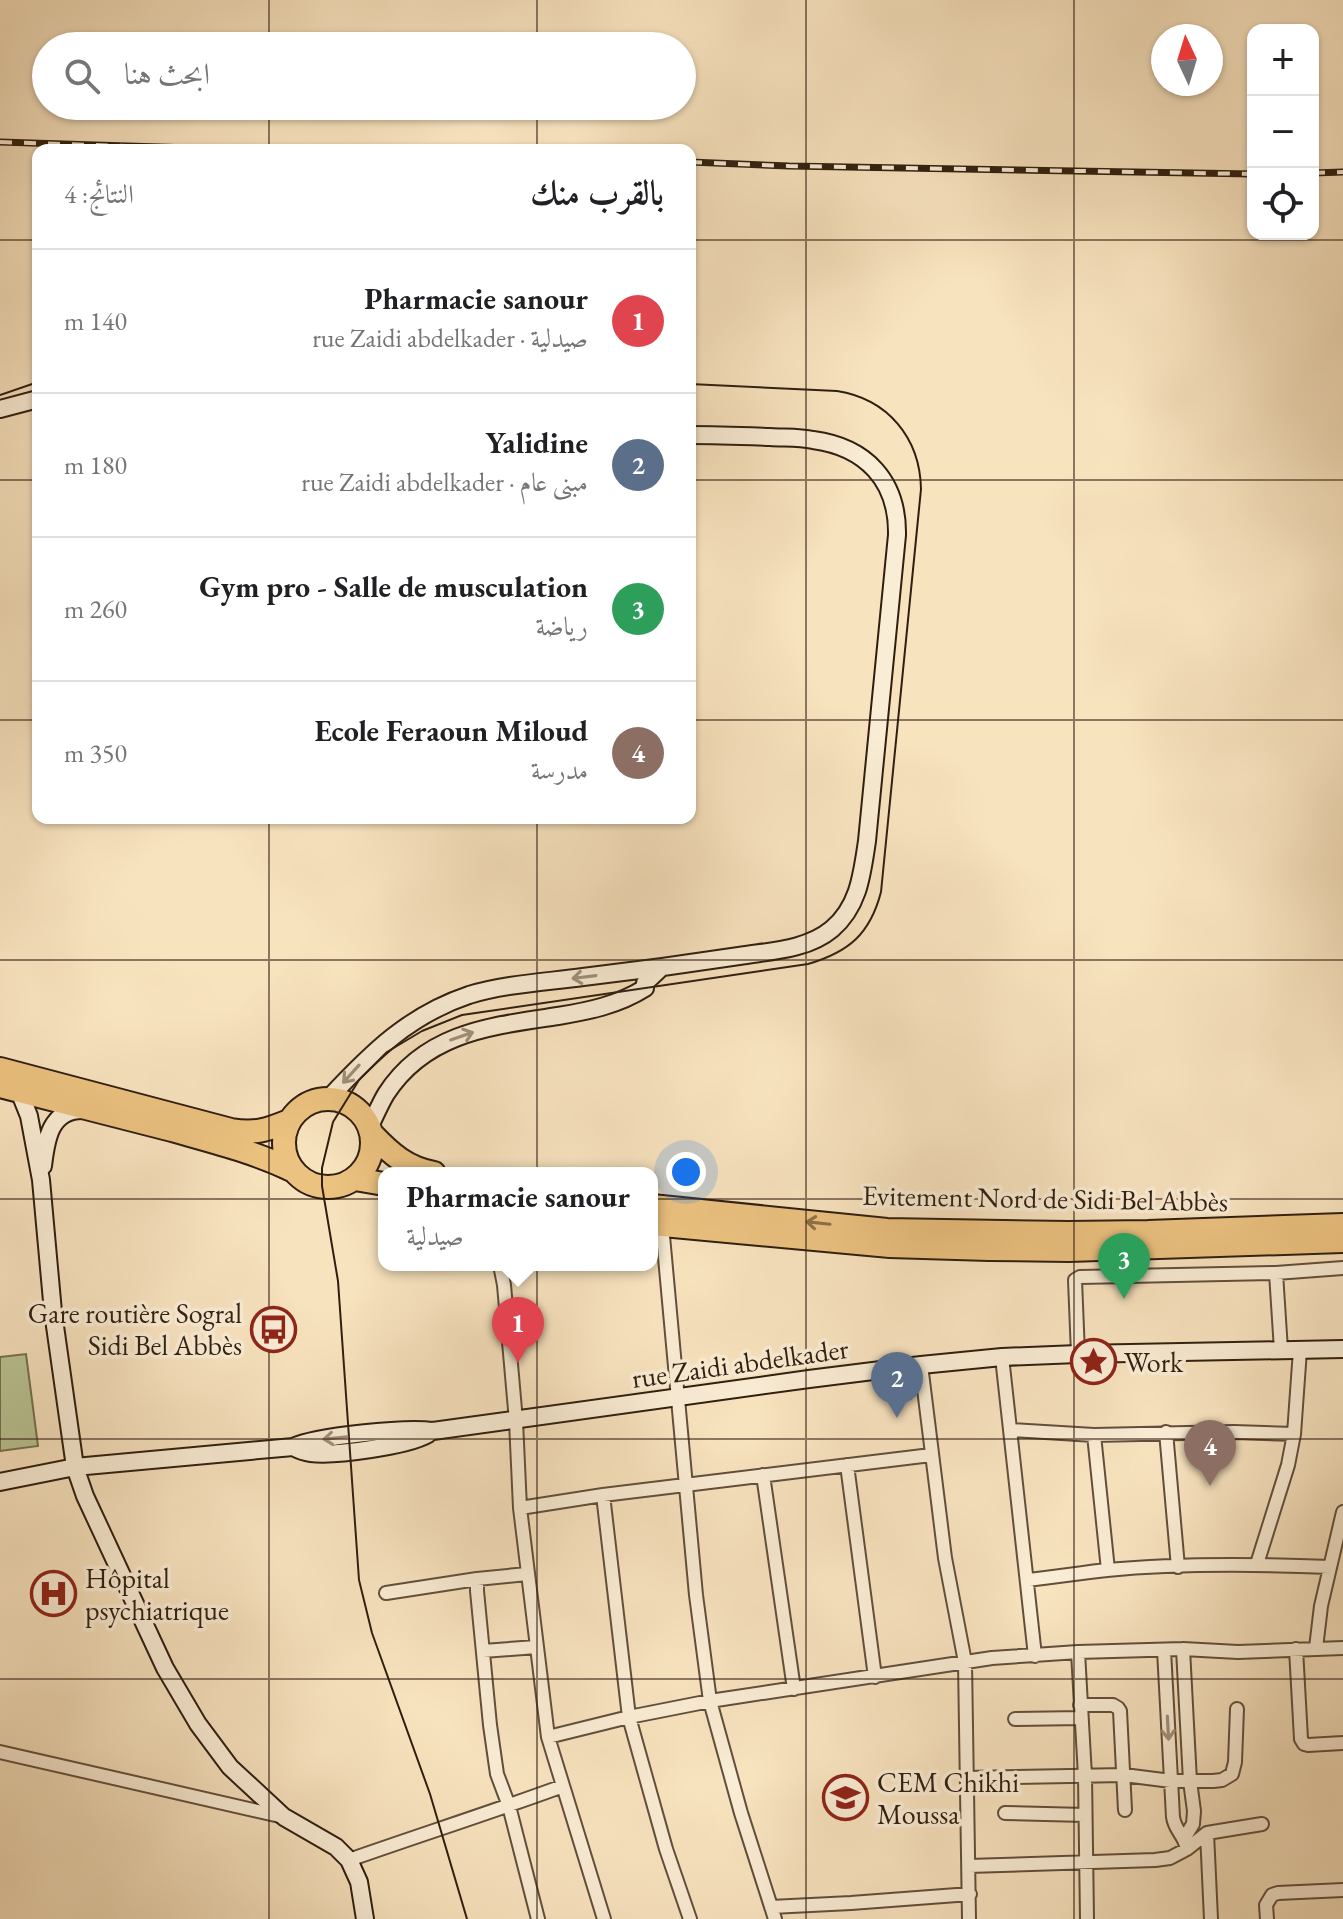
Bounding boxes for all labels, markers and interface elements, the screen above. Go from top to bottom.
north arrow [1151,24,1223,96]
map controls [1247,24,1319,240]
button: + [1247,24,1319,96]
search box [32,32,696,120]
icon: search [60,54,104,98]
text: ابحث هنا [124,54,210,93]
button: − [1247,96,1319,168]
button: locate [1247,168,1319,240]
text: بالقرب منك [530,170,664,214]
text: النتائج: 4 [64,177,134,211]
text: Pharmacie sanour [364,279,588,318]
text: 140 m [64,304,127,338]
text: 1 [631,304,645,338]
text: صيدلية · rue Zaidi abdelkader [312,321,588,355]
text: Yalidine [486,423,588,462]
text: 180 m [64,448,127,482]
text: 2 [631,448,645,482]
text: مبنى عام · rue Zaidi abdelkader [301,465,588,499]
text: Gym pro - Salle de musculation [199,567,588,606]
text: 260 m [64,592,127,626]
text: 3 [631,592,645,626]
text: رياضة [536,609,588,643]
text: Ecole Feraoun Miloud [314,711,588,750]
text: 350 m [64,736,127,770]
text: 4 [631,736,645,770]
text: مدرسة [531,753,588,787]
one-way arrow [571,970,598,985]
one-way arrow [449,1027,474,1042]
one-way arrow [342,1063,361,1084]
your location [666,1152,706,1192]
popup [378,1167,658,1271]
text: Pharmacie sanour [406,1177,630,1216]
street label: Evitement Nord de Sidi Bel Abbès [862,1177,1228,1219]
one-way arrow [805,1215,831,1230]
text: صيدلية [406,1219,464,1253]
pin: 3 [1098,1233,1150,1299]
place label: Gare routière Sogral Sidi Bel Abbès [28,1295,242,1363]
pin: 1 [492,1297,544,1363]
bus stop icon: Gare routière Sogral Sidi Bel Abbès [249,1305,297,1353]
street label: rue Zaidi abdelkader [629,1330,851,1396]
place icon: Work [1069,1338,1117,1386]
place label: Work [1124,1344,1184,1380]
pin: 2 [871,1352,923,1418]
pin: 4 [1184,1420,1236,1486]
one-way arrow [322,1430,348,1445]
place label: Hôpital psychiatrique [85,1560,229,1628]
hospital icon: Hôpital psychiatrique [30,1570,78,1618]
one-way arrow [1161,1714,1176,1741]
place label: CEM Chikhi Moussa [877,1764,1019,1832]
school or university icon: CEM Chikhi Moussa [822,1774,870,1822]

